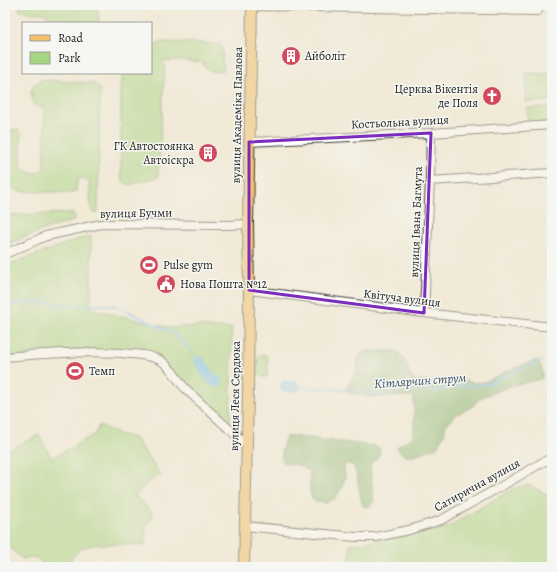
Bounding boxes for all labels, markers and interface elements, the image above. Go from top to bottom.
legend [22,22,152,74]
text: Road [58,30,84,46]
building icon: Айболіт [280,45,302,67]
street label: вулиця Академіка Павлова [228,46,246,183]
place label: Айболіт [304,48,347,64]
text: Park [58,50,81,66]
place label: Церква Вікентія де Поля [394,81,478,111]
church icon: Церква Вікентія де Поля [481,85,503,107]
street label: Костьольна вулиця [351,111,450,133]
place label: ГК Автостоянка Автоіскра [114,138,194,168]
building icon: ГК Автостоянка Автоіскра [197,142,219,164]
street label: вулиця Івана Багмута [406,166,426,278]
street label: вулиця Бучми [100,204,172,222]
sports icon: Pulse gym [138,254,160,276]
place label: Pulse gym [163,257,213,273]
public building icon: Нова Пошта №12 [155,273,177,295]
place label: Нова Пошта №12 [180,276,267,292]
street label: Квітуча вулиця [362,285,442,311]
street label: вулиця Леся Сердюка [226,340,244,451]
sports icon: Темп [64,360,86,382]
place label: Темп [89,363,115,379]
water label: Кітлярчин струм [373,369,467,392]
street label: Сатирична вулиця [431,455,523,515]

